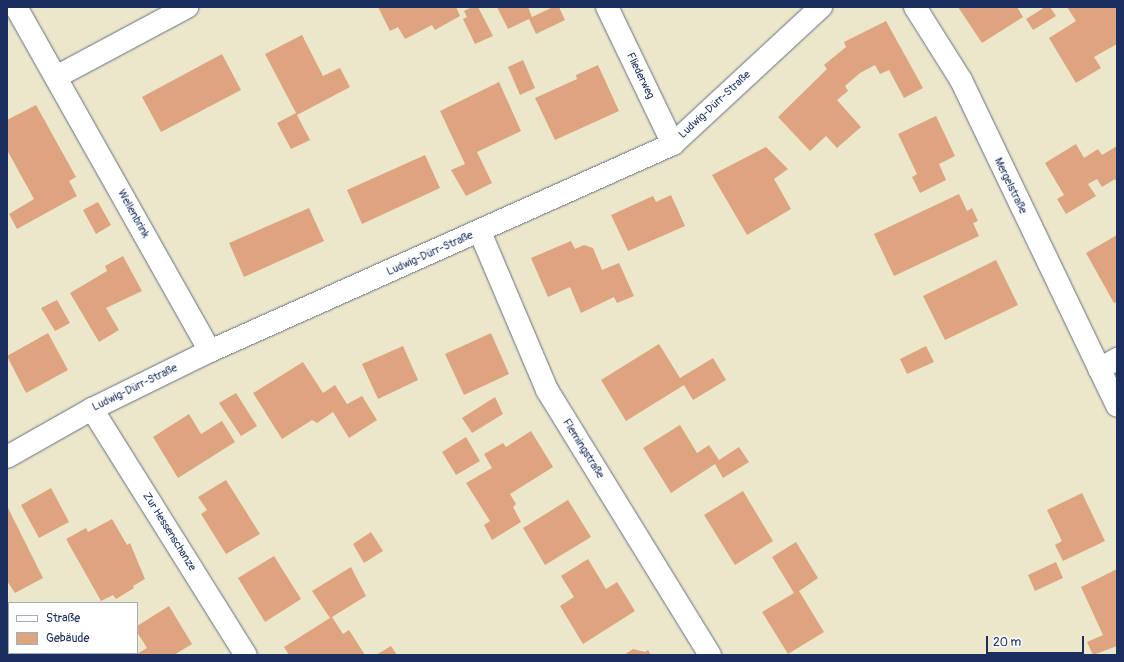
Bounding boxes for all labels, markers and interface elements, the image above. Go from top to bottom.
street label: Fliederweg [623,51,657,101]
street label: Ludwig-Dürr-Straße [676,68,754,142]
street label: Mergelstraße [991,156,1029,216]
street label: Wellenbrink [114,187,152,241]
street label: Ludwig-Dürr-Straße [385,229,475,279]
street label: Ludwig-Dürr-Straße [90,362,180,414]
street label: Flemingstraße [559,417,607,481]
street label: Zur Hessenschanze [140,490,198,574]
legend [8,602,138,654]
text: Straße [46,611,80,626]
scale bar [988,628,1086,654]
text: Gebäude [46,631,89,646]
text: 20 m [993,635,1021,650]

